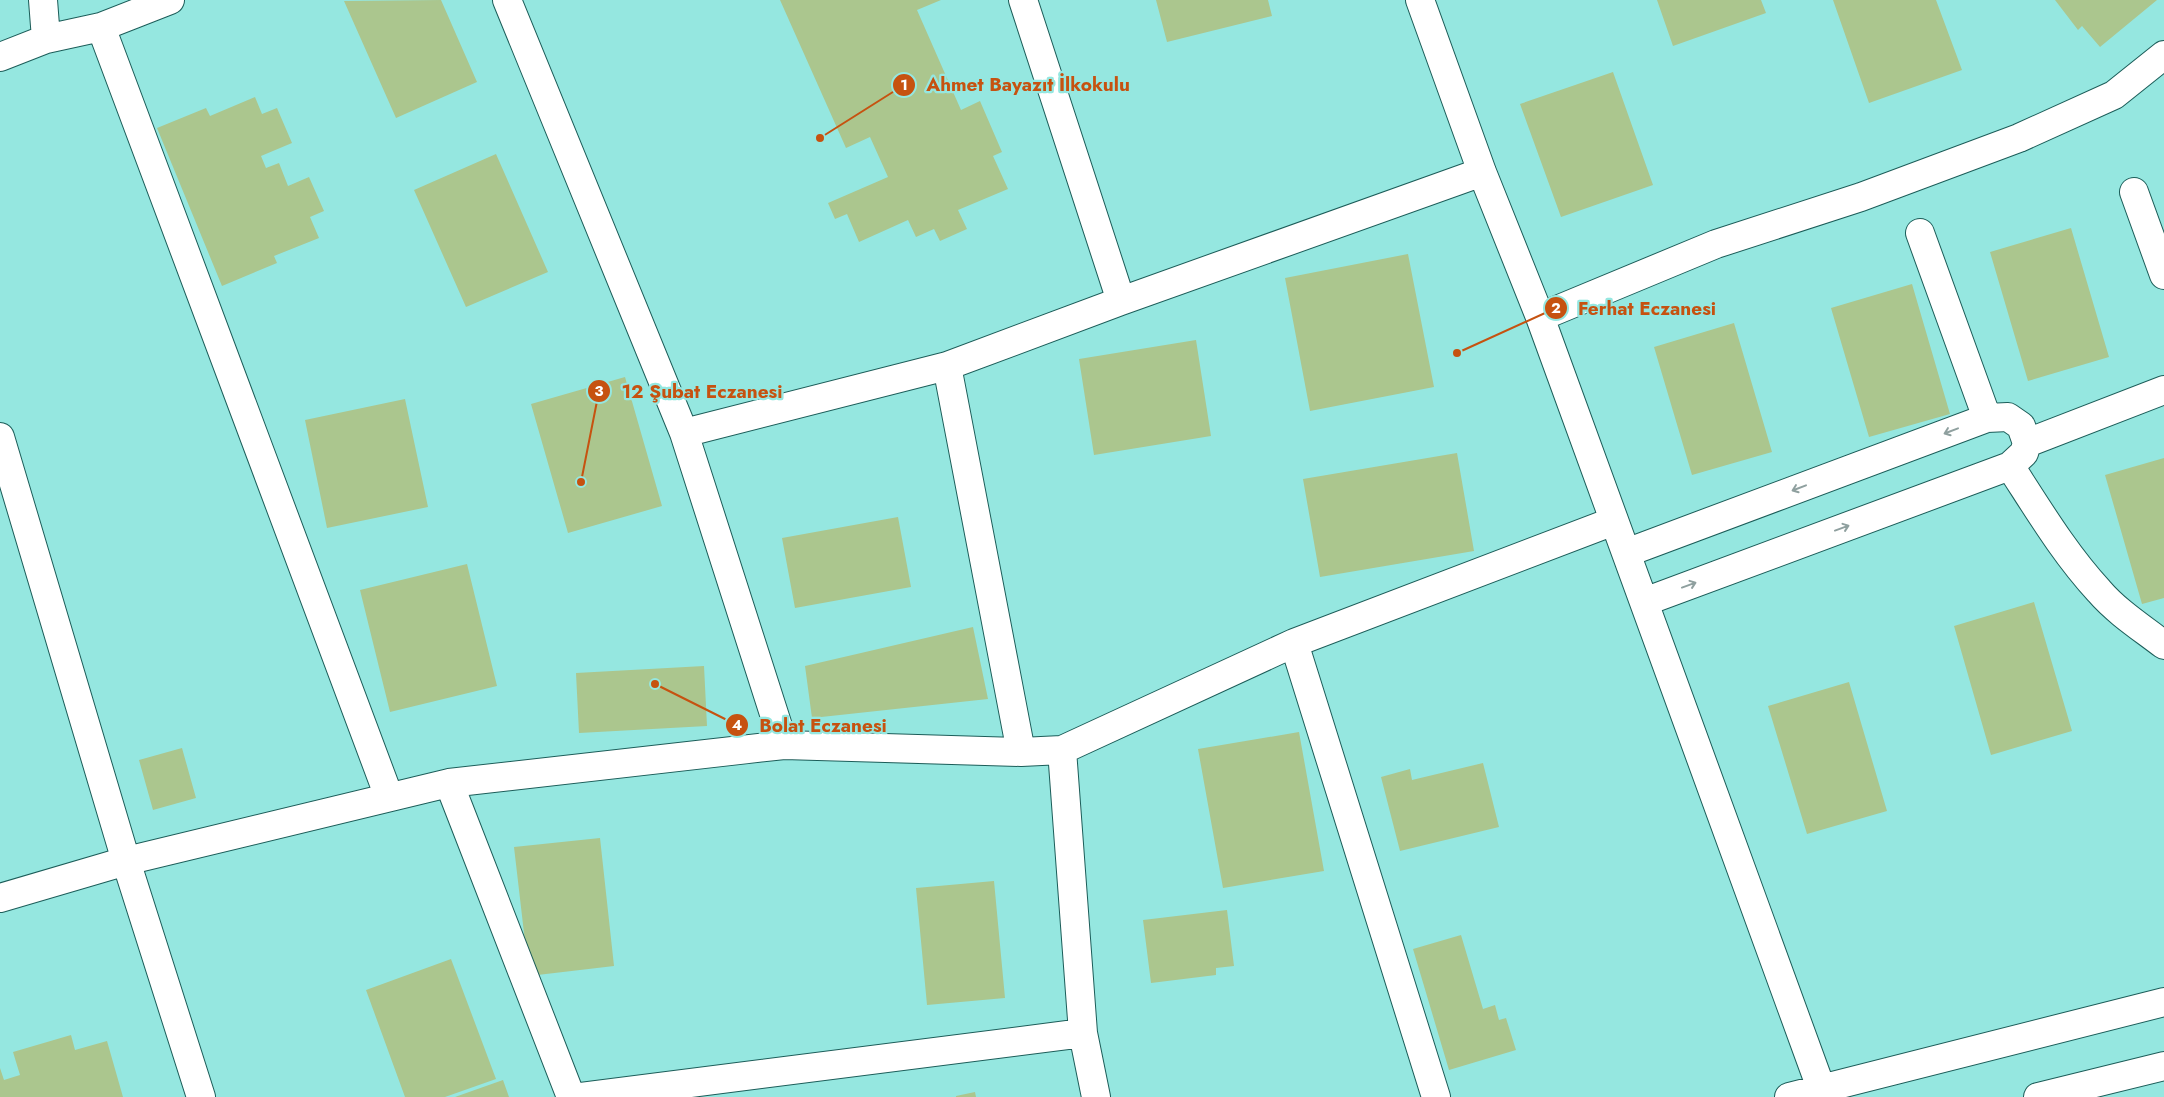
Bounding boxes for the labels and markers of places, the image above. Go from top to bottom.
callout: Ahmet Bayazıt İlkokulu [892,68,1140,102]
callout: Ferhat Eczanesi [1543,291,1726,325]
callout: 12 Şubat Eczanesi [587,374,793,408]
callout: Bolat Eczanesi [725,708,897,742]

